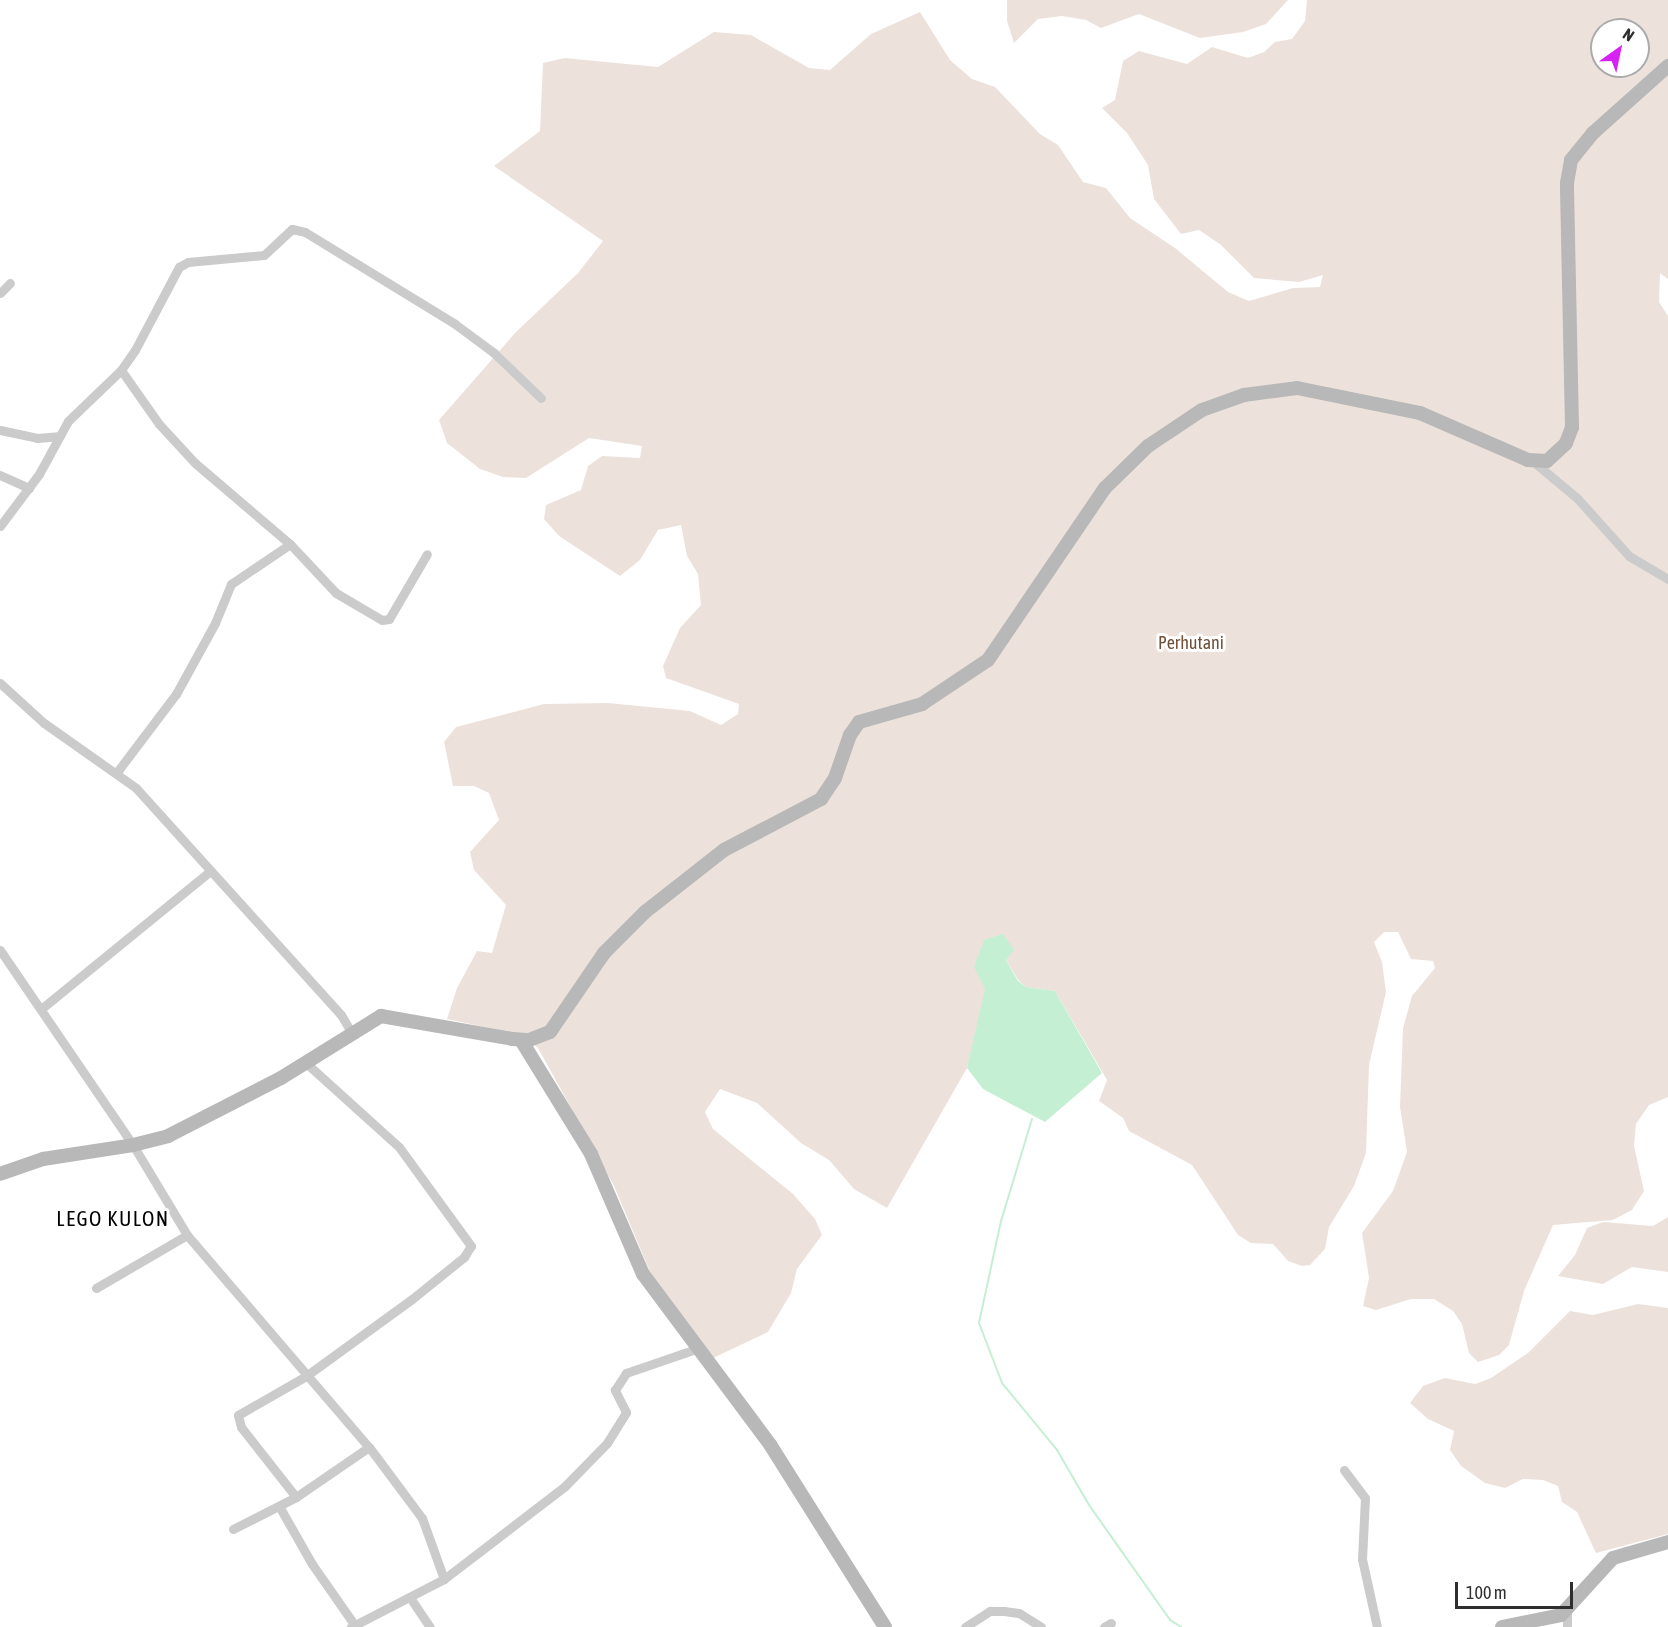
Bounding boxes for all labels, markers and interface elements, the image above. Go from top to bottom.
north arrow [1590,18,1650,78]
text: N [1620,24,1638,45]
park label: Perhutani [1158,632,1224,654]
district label: LEGO KULON [56,1205,170,1231]
scale bar [1458,1570,1576,1608]
text: 100 m [1466,1582,1507,1603]

